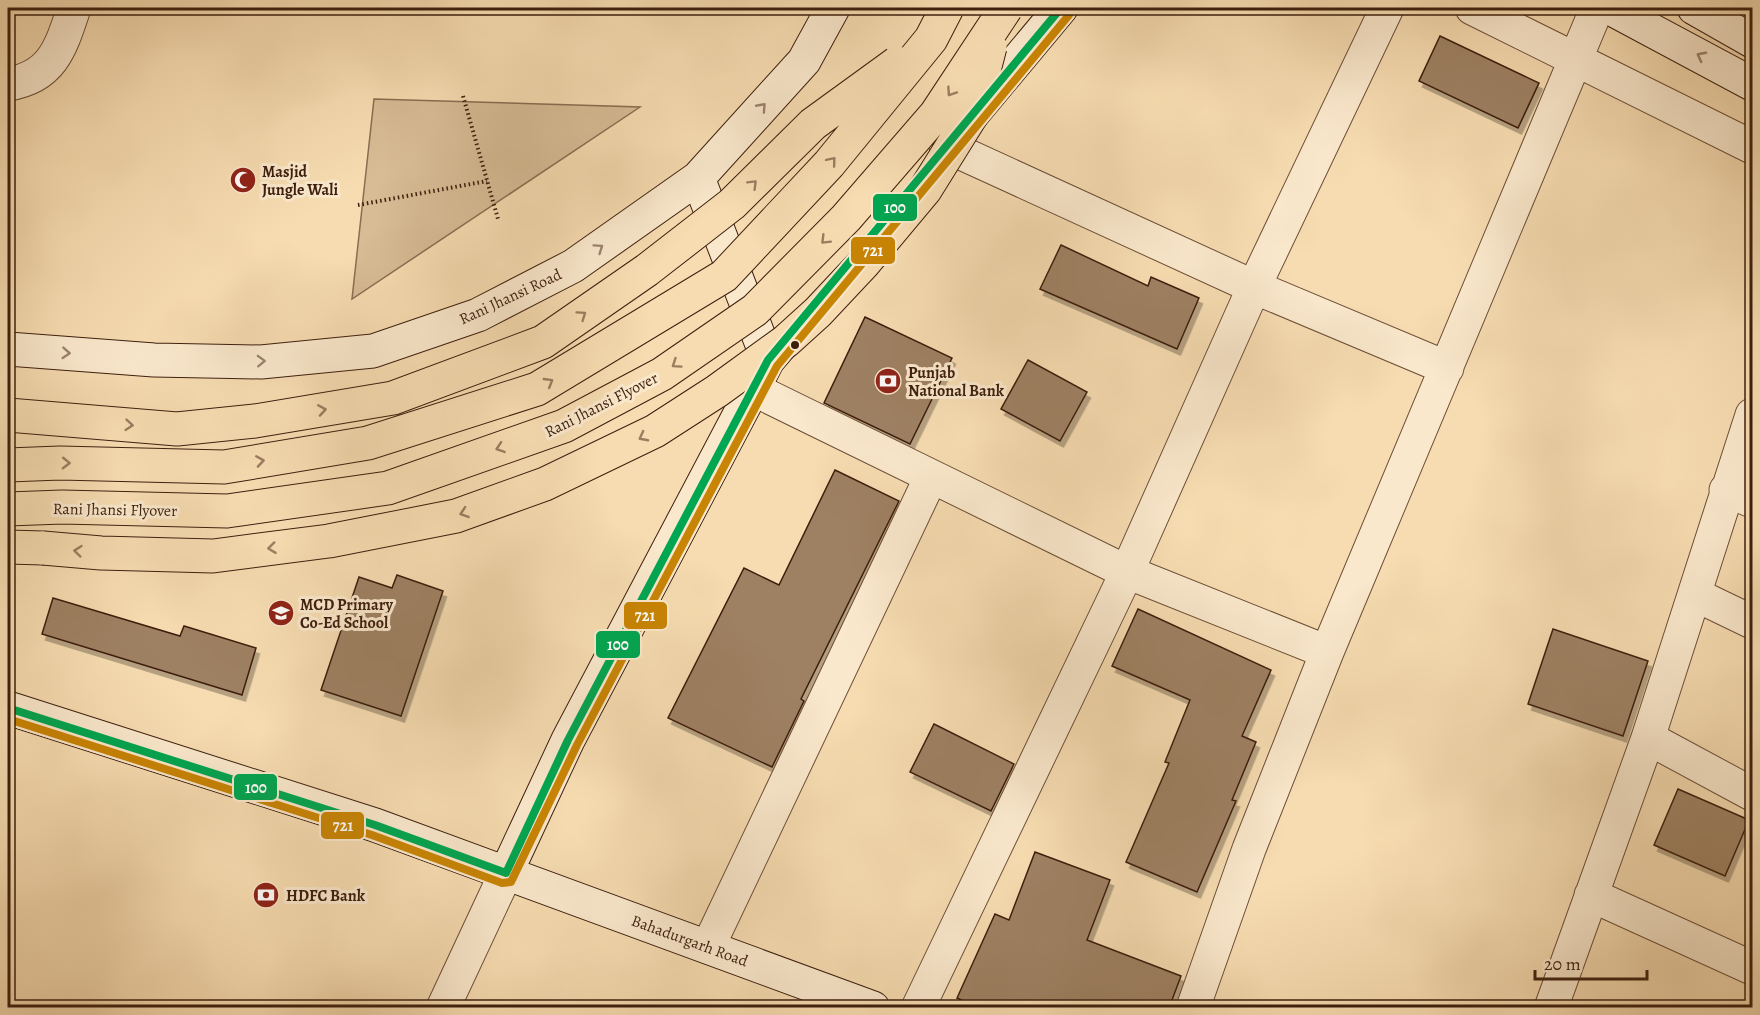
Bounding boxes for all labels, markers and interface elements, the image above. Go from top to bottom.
one-way arrow [1697,52,1707,63]
one-way arrow [947,85,958,96]
one-way arrow [755,104,766,114]
one-way arrow [825,157,836,168]
place label: Masjid Jungle Wali [262,161,338,201]
mosque icon: Masjid Jungle Wali [228,165,258,195]
one-way arrow [745,180,756,191]
line badge: 100 [872,193,918,222]
text: 100 [884,197,906,219]
one-way arrow [821,233,831,244]
line badge: 721 [850,236,896,265]
text: 721 [863,240,883,262]
one-way arrow [593,244,604,255]
street label: Rani Jhansi Road [456,263,566,330]
one-way arrow [575,311,586,322]
unlabelled marker [789,339,801,351]
one-way arrow [61,347,70,360]
one-way arrow [256,355,265,368]
one-way arrow [671,357,682,368]
place label: Punjab National Bank [908,362,1005,402]
bank icon: Punjab National Bank [873,366,903,396]
street label: Rani Jhansi Flyover [541,367,662,443]
one-way arrow [543,378,553,390]
one-way arrow [317,404,327,417]
one-way arrow [124,418,133,431]
one-way arrow [639,430,649,441]
one-way arrow [496,441,506,454]
one-way arrow [255,455,265,468]
one-way arrow [61,457,70,469]
street label: Rani Jhansi Flyover [53,498,177,522]
one-way arrow [459,506,470,519]
one-way arrow [268,542,277,554]
one-way arrow [73,545,82,558]
place label: MCD Primary Co-Ed School [300,594,393,634]
school or university icon: MCD Primary Co-Ed School [266,598,296,628]
line badge: 721 [623,601,668,630]
text: 721 [635,605,655,627]
line badge: 100 [595,630,641,659]
text: 100 [607,634,629,656]
line badge: 100 [233,773,278,801]
text: 100 [245,777,267,799]
line badge: 721 [320,811,365,840]
text: 721 [333,815,353,837]
bank icon: HDFC Bank [251,880,281,910]
place label: HDFC Bank [286,885,366,907]
street label: Bahadurgarh Road [628,910,751,972]
scale bar [1535,943,1648,981]
text: 20 m [1544,952,1581,976]

